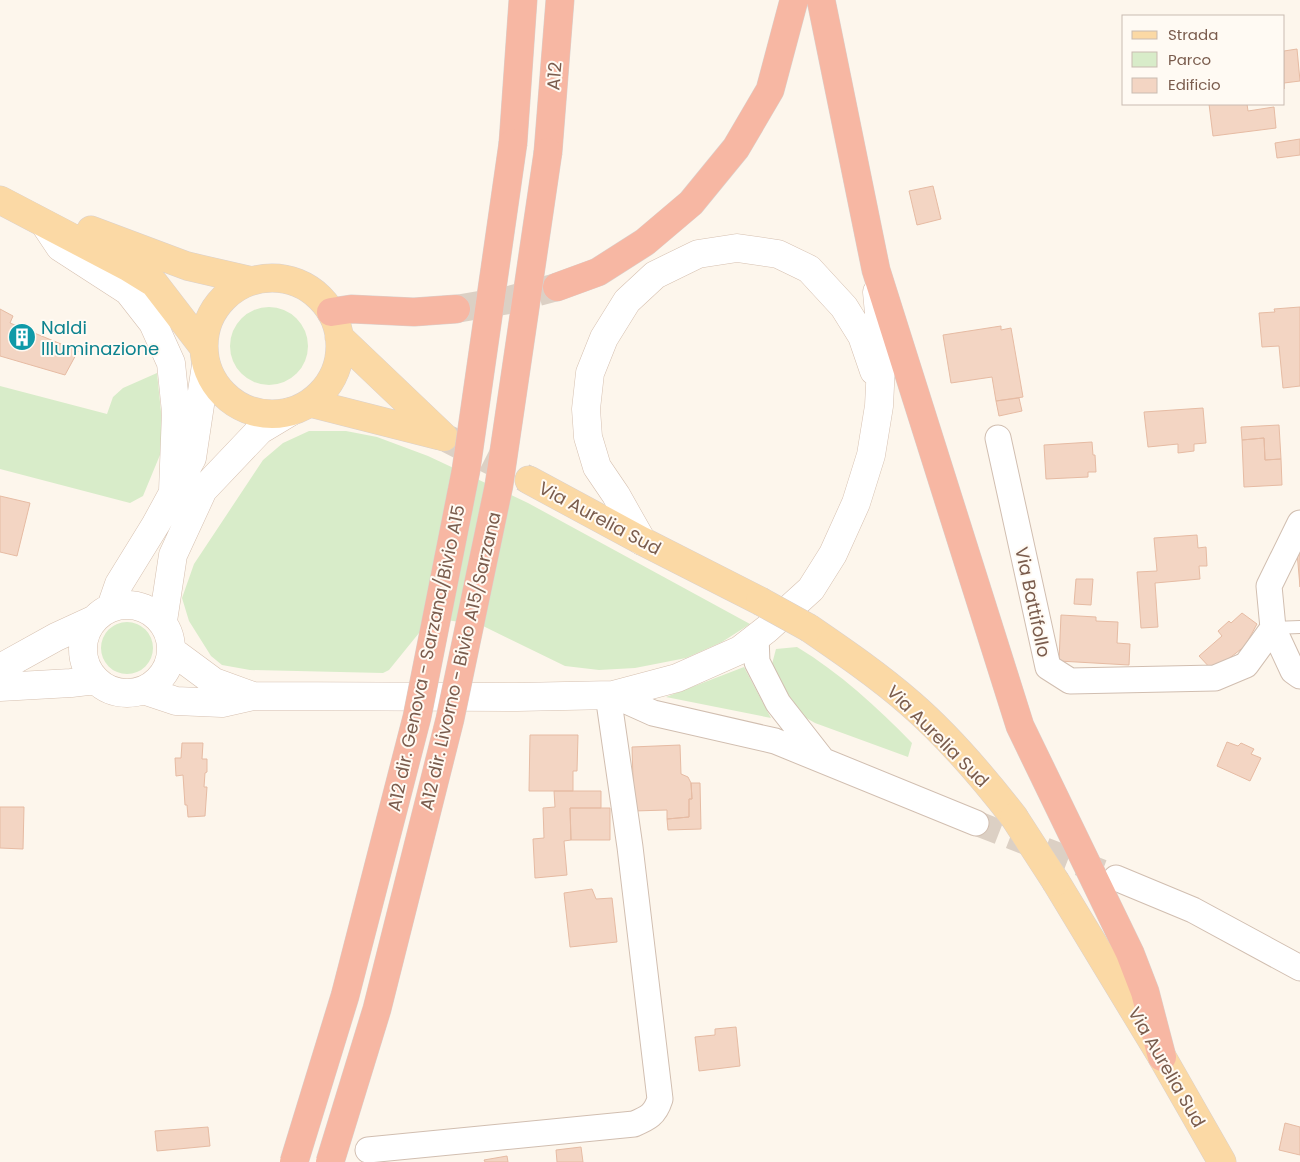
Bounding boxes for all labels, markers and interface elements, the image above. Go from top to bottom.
legend [1122,15,1285,105]
text: Strada [1168,24,1218,45]
text: Parco [1168,49,1211,70]
street label: A12 [540,61,568,91]
text: Edificio [1168,74,1221,95]
place label: Naldi Illuminazione [41,315,159,361]
building icon: Naldi Illuminazione [7,322,37,352]
street label: Via Aurelia Sud [534,475,666,561]
street label: A12 dir. Genova - Sarzana/Bivio A15 [381,503,471,813]
street label: A12 dir. Livorno - Bivio A15/Sarzana [413,509,507,813]
street label: Via Battifollo [1009,545,1057,659]
street label: Via Aurelia Sud [881,679,995,793]
street label: Via Aurelia Sud [1122,1002,1212,1132]

